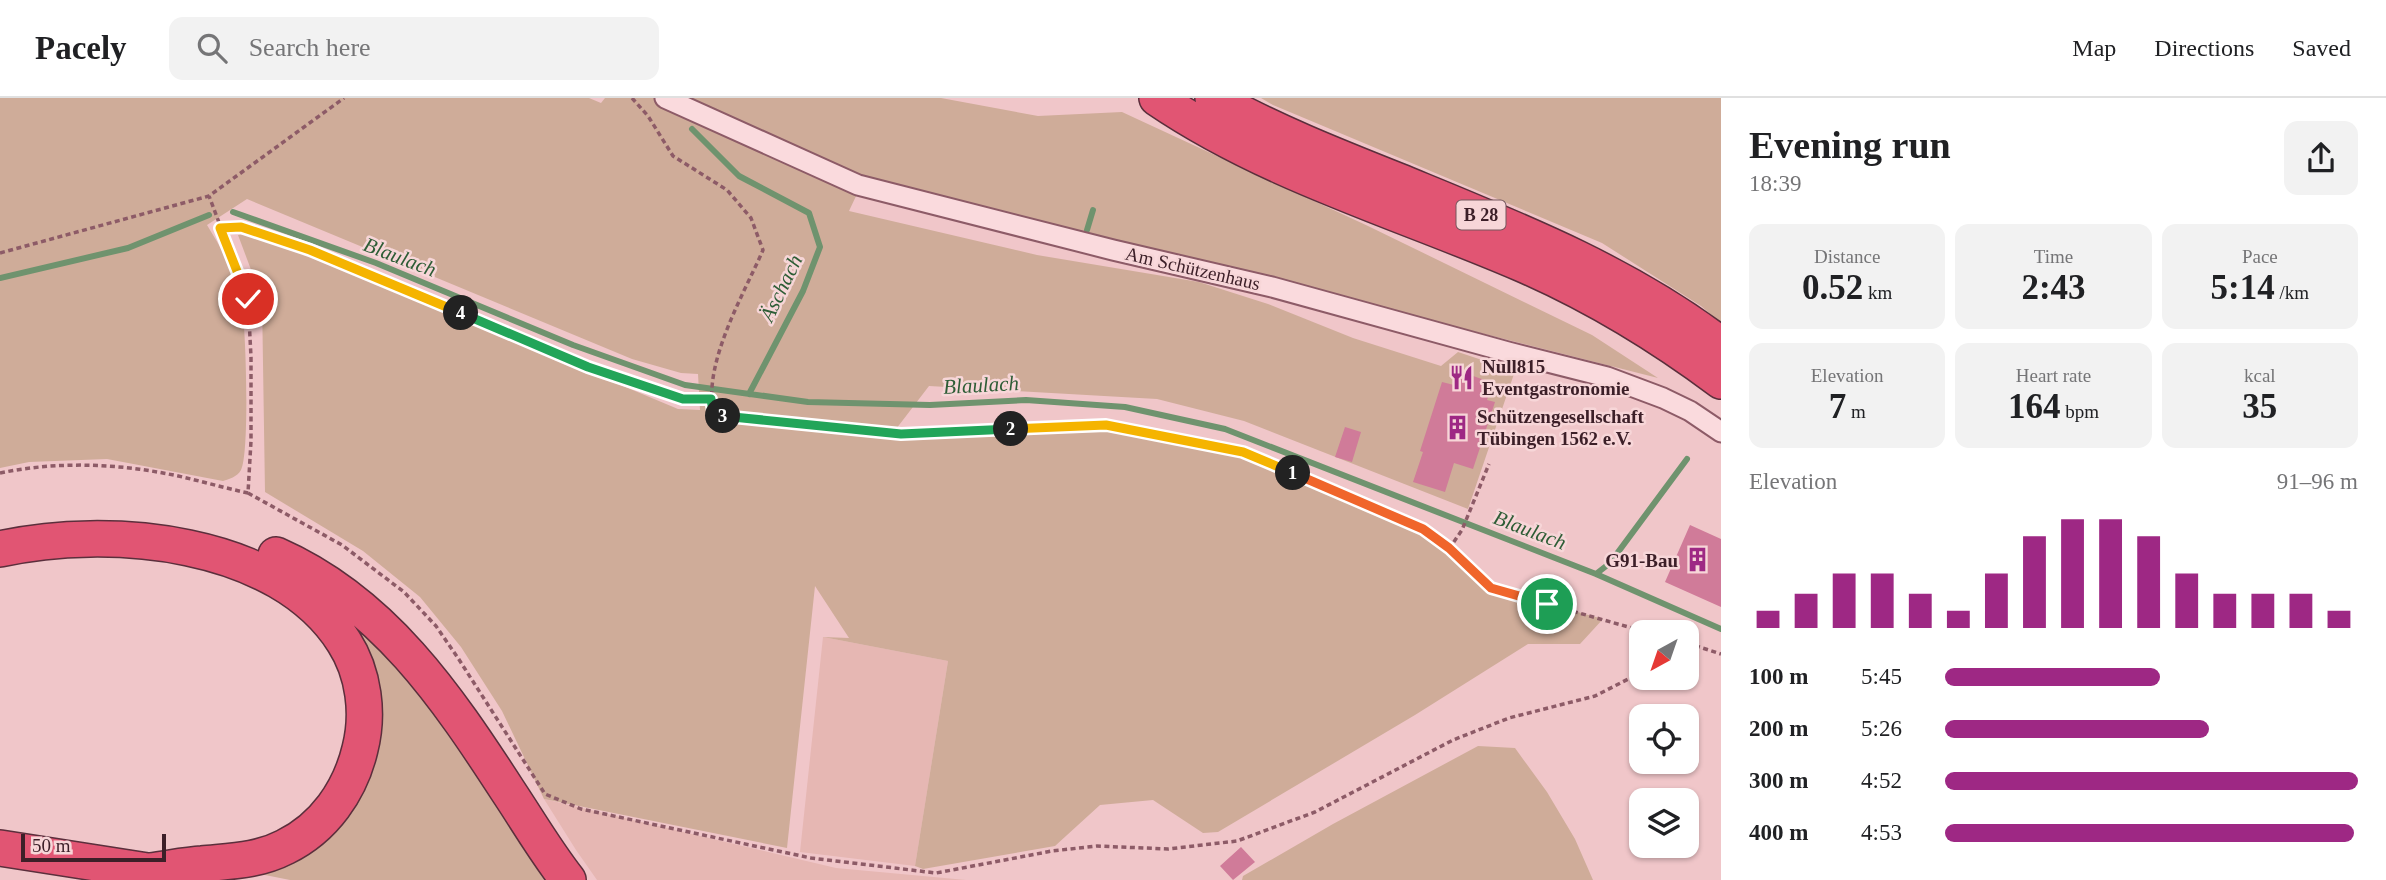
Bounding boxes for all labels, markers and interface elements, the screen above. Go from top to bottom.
search box [169,17,659,80]
icon: search [193,29,231,67]
text: Pacely [35,30,127,66]
text: Search here [249,33,371,62]
text: Map [2072,35,2116,61]
text: Directions [2154,35,2254,61]
text: Saved [2292,35,2351,61]
button: share [2284,121,2358,195]
text: Evening run [1749,124,1951,166]
text: 18:39 [1749,171,1801,196]
road number: B 28 [1456,201,1506,230]
water label: Blaulach [360,232,440,282]
street label: Am Schützenhaus [1123,243,1262,294]
text: Distance [1814,246,1880,267]
text: Time [2034,246,2073,267]
text: Pace [2242,246,2278,267]
water label: Äschach [754,251,807,327]
text: 0.52 [1802,268,1863,307]
text: 2:43 [2021,268,2086,307]
text: 5:14 [2211,268,2275,307]
pin [218,269,278,329]
icon: check [229,280,267,318]
text: km [1863,282,1892,303]
text: /km [2275,282,2309,303]
pin: 4 [444,296,478,330]
text: 4 [456,302,465,323]
place label: Null815 Eventgastronomie [1482,356,1629,399]
restaurant icon: Null815 Eventgastronomie [1448,363,1476,391]
text: Elevation [1811,365,1884,386]
text: Heart rate [2016,365,2091,386]
text: kcal [2244,365,2276,386]
water label: Blaulach [943,371,1019,399]
text: 7 [1829,387,1846,426]
text: 164 [2008,387,2060,426]
text: 35 [2242,387,2277,426]
pin: 3 [706,398,740,434]
text: m [1846,401,1866,422]
text: bpm [2060,401,2099,422]
text: 3 [718,405,727,426]
place label: Schützengesellschaft Tübingen 1562 e.V. [1477,406,1644,449]
pin: 2 [993,412,1028,446]
building icon: Schützengesellschaft Tübingen 1562 e.V. [1443,413,1471,441]
text: 2 [1006,418,1015,439]
pin: 1 [1276,456,1310,490]
text: 1 [1288,462,1297,483]
text: Elevation [1749,469,1837,494]
text: 91–96 m [2277,469,2358,494]
water label: Blaulach [1490,505,1570,555]
building icon: G91-Bau [1684,546,1712,574]
place label: G91-Bau [1605,550,1678,571]
pin [1517,574,1577,634]
icon: arrive [1528,585,1566,623]
north arrow [1629,620,1699,690]
map controls [1629,620,1699,858]
text: 100 m [1749,664,1808,689]
text: 5:45 [1861,664,1902,689]
button: locate [1629,704,1699,774]
text: 200 m [1749,716,1808,741]
text: 5:26 [1861,716,1902,741]
text: 300 m [1749,768,1808,793]
text: 4:52 [1861,768,1902,793]
button: layers [1629,788,1699,858]
text: 400 m [1749,820,1808,845]
text: 4:53 [1861,820,1902,845]
scale bar [21,831,166,863]
text: 50 m [32,835,71,856]

